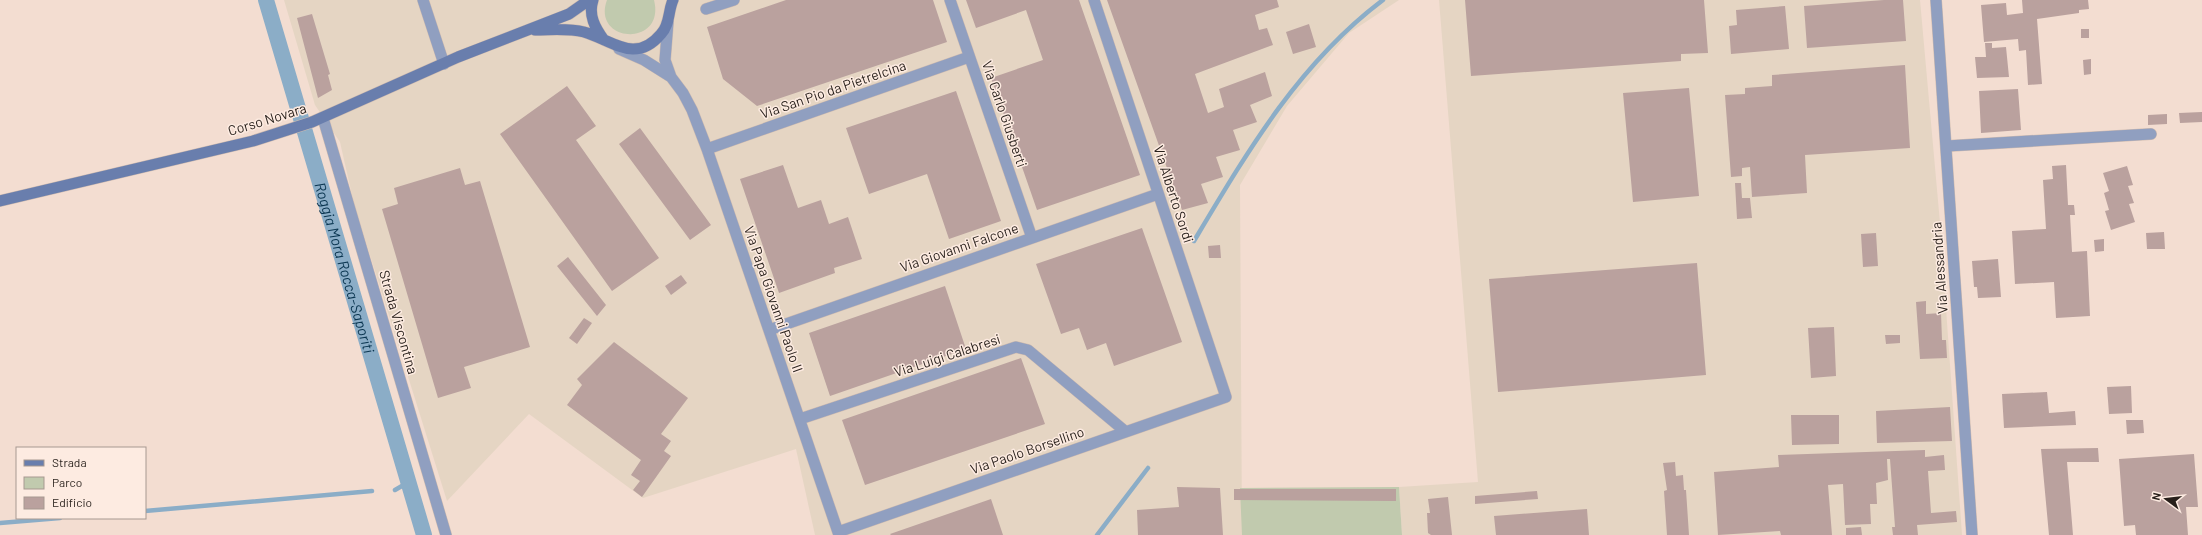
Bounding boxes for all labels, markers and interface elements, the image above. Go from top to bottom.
street label: Via San Pio da Pietrelcina [758,56,908,122]
street label: Via Carlo Giusberti [979,59,1031,169]
street label: Corso Novara [226,99,308,139]
street label: Via Alberto Sordi [1150,143,1198,245]
water label: Roggia Mora Rocca-Saporiti [311,180,379,355]
street label: Via Giovanni Falcone [898,219,1020,275]
street label: Via Alessandria [1927,221,1951,315]
street label: Via Papa Giovanni Paolo II [741,224,807,374]
street label: Strada Viscontina [376,268,422,376]
street label: Via Luigi Calabresi [892,330,1002,380]
street label: Via Paolo Borsellino [968,423,1086,477]
legend [16,447,146,519]
text: Strada [52,455,87,469]
text: Parco [52,475,82,489]
north arrow [2146,479,2186,519]
text: N [2149,491,2163,502]
text: Edificio [52,495,92,509]

